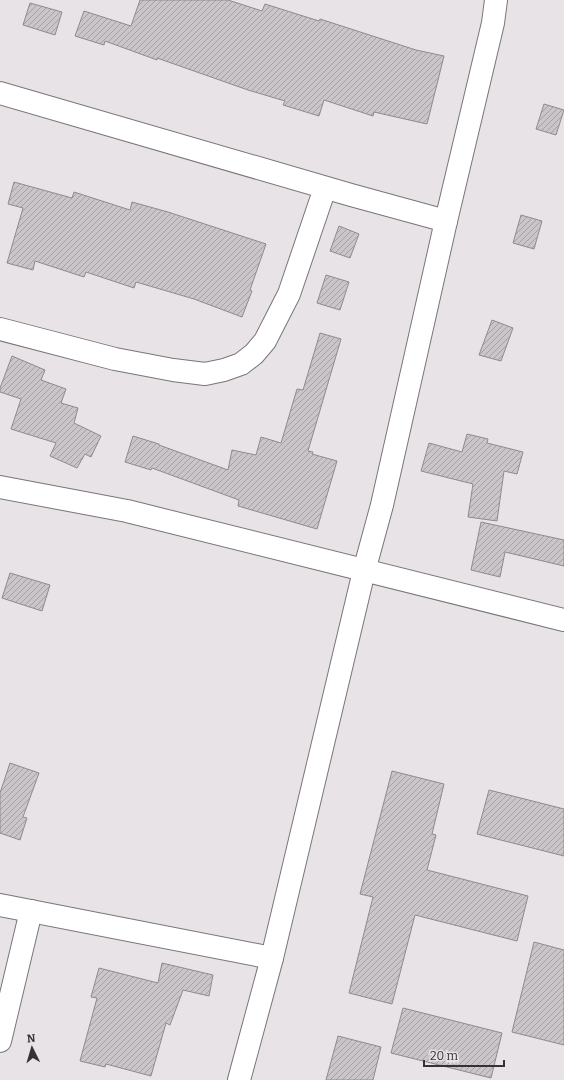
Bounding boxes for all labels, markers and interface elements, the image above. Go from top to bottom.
north arrow [12,1028,52,1068]
text: N [26,1032,36,1045]
scale bar [424,1042,504,1068]
text: 20 m [430,1049,459,1063]

